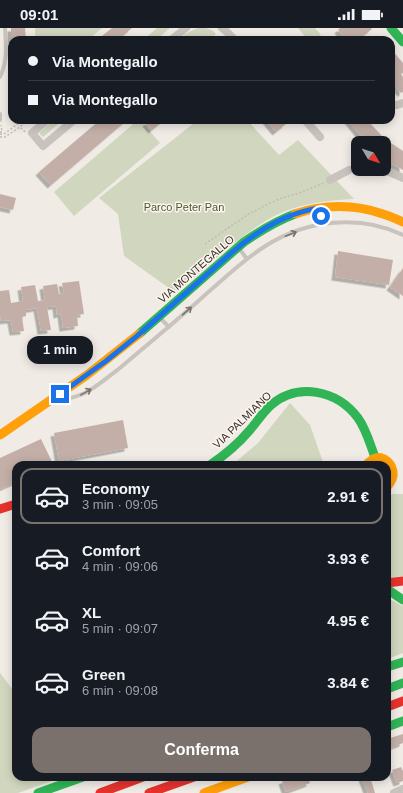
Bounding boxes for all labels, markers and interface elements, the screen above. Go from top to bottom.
text: 09:01 [20,6,58,23]
text: Via Montegallo [52,53,158,70]
text: Via Montegallo [52,91,158,108]
north arrow [351,136,391,176]
map controls [351,136,391,176]
park label: Parco Peter Pan [144,201,224,213]
route start [312,207,330,225]
one-way arrow [284,229,296,237]
street label: VIA MONTEGALLO [156,233,237,305]
one-way arrow [182,306,192,316]
callout: 1 min [27,336,93,364]
text: 1 min [43,342,77,357]
route end [51,385,69,403]
one-way arrow [80,388,92,396]
street label: VIA PALMIANO [210,389,274,451]
icon: car [34,478,70,514]
text: Economy [82,480,150,497]
text: 2.91 € [327,488,369,505]
text: 3 min · 09:05 [82,497,158,512]
icon: car [34,540,70,576]
text: Comfort [82,542,140,559]
text: 3.93 € [327,550,369,567]
text: 4 min · 09:06 [82,559,158,574]
icon: car [34,602,70,638]
text: XL [82,604,101,621]
text: 4.95 € [327,612,369,629]
text: 5 min · 09:07 [82,621,158,636]
icon: car [34,664,70,700]
text: Green [82,666,125,683]
text: 3.84 € [327,674,369,691]
text: 6 min · 09:08 [82,683,158,698]
button: Conferma [32,727,371,773]

